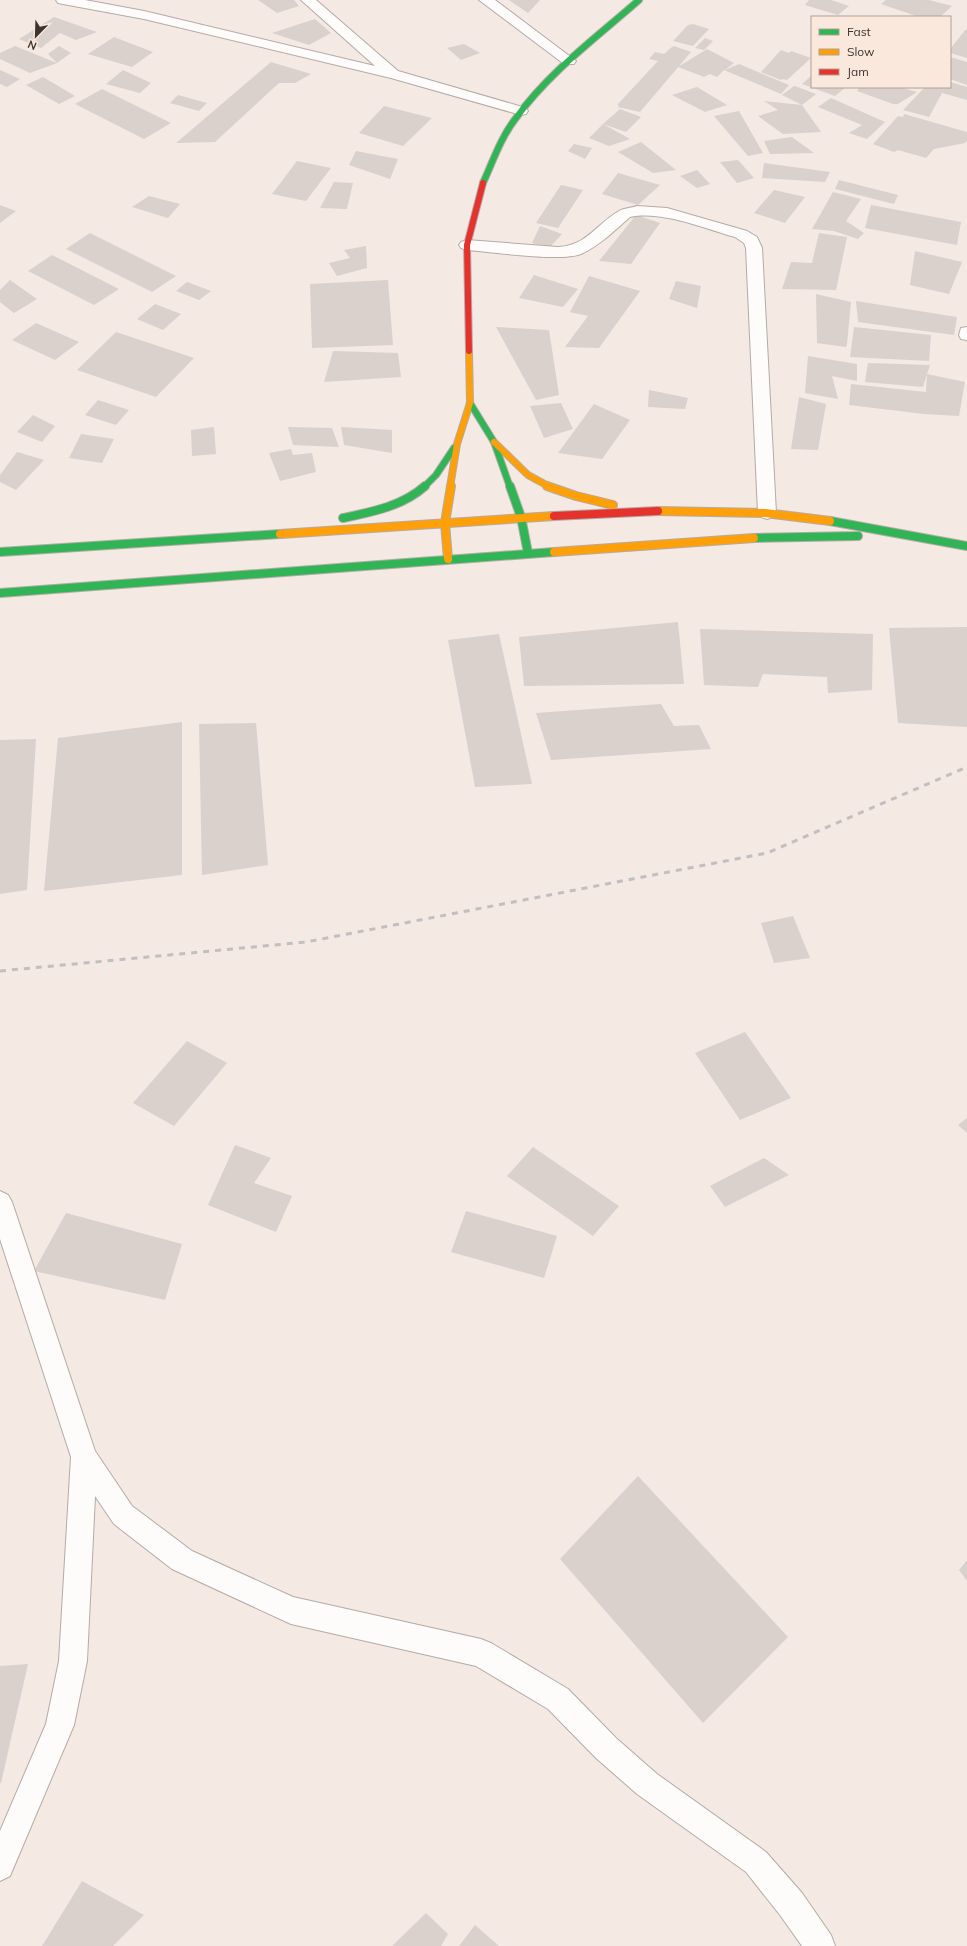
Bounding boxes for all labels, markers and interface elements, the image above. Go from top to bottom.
north arrow [16,16,56,56]
legend [811,16,951,88]
text: Fast [847,24,871,39]
text: N [26,37,39,53]
text: Slow [847,44,875,59]
text: Jam [847,64,869,79]

